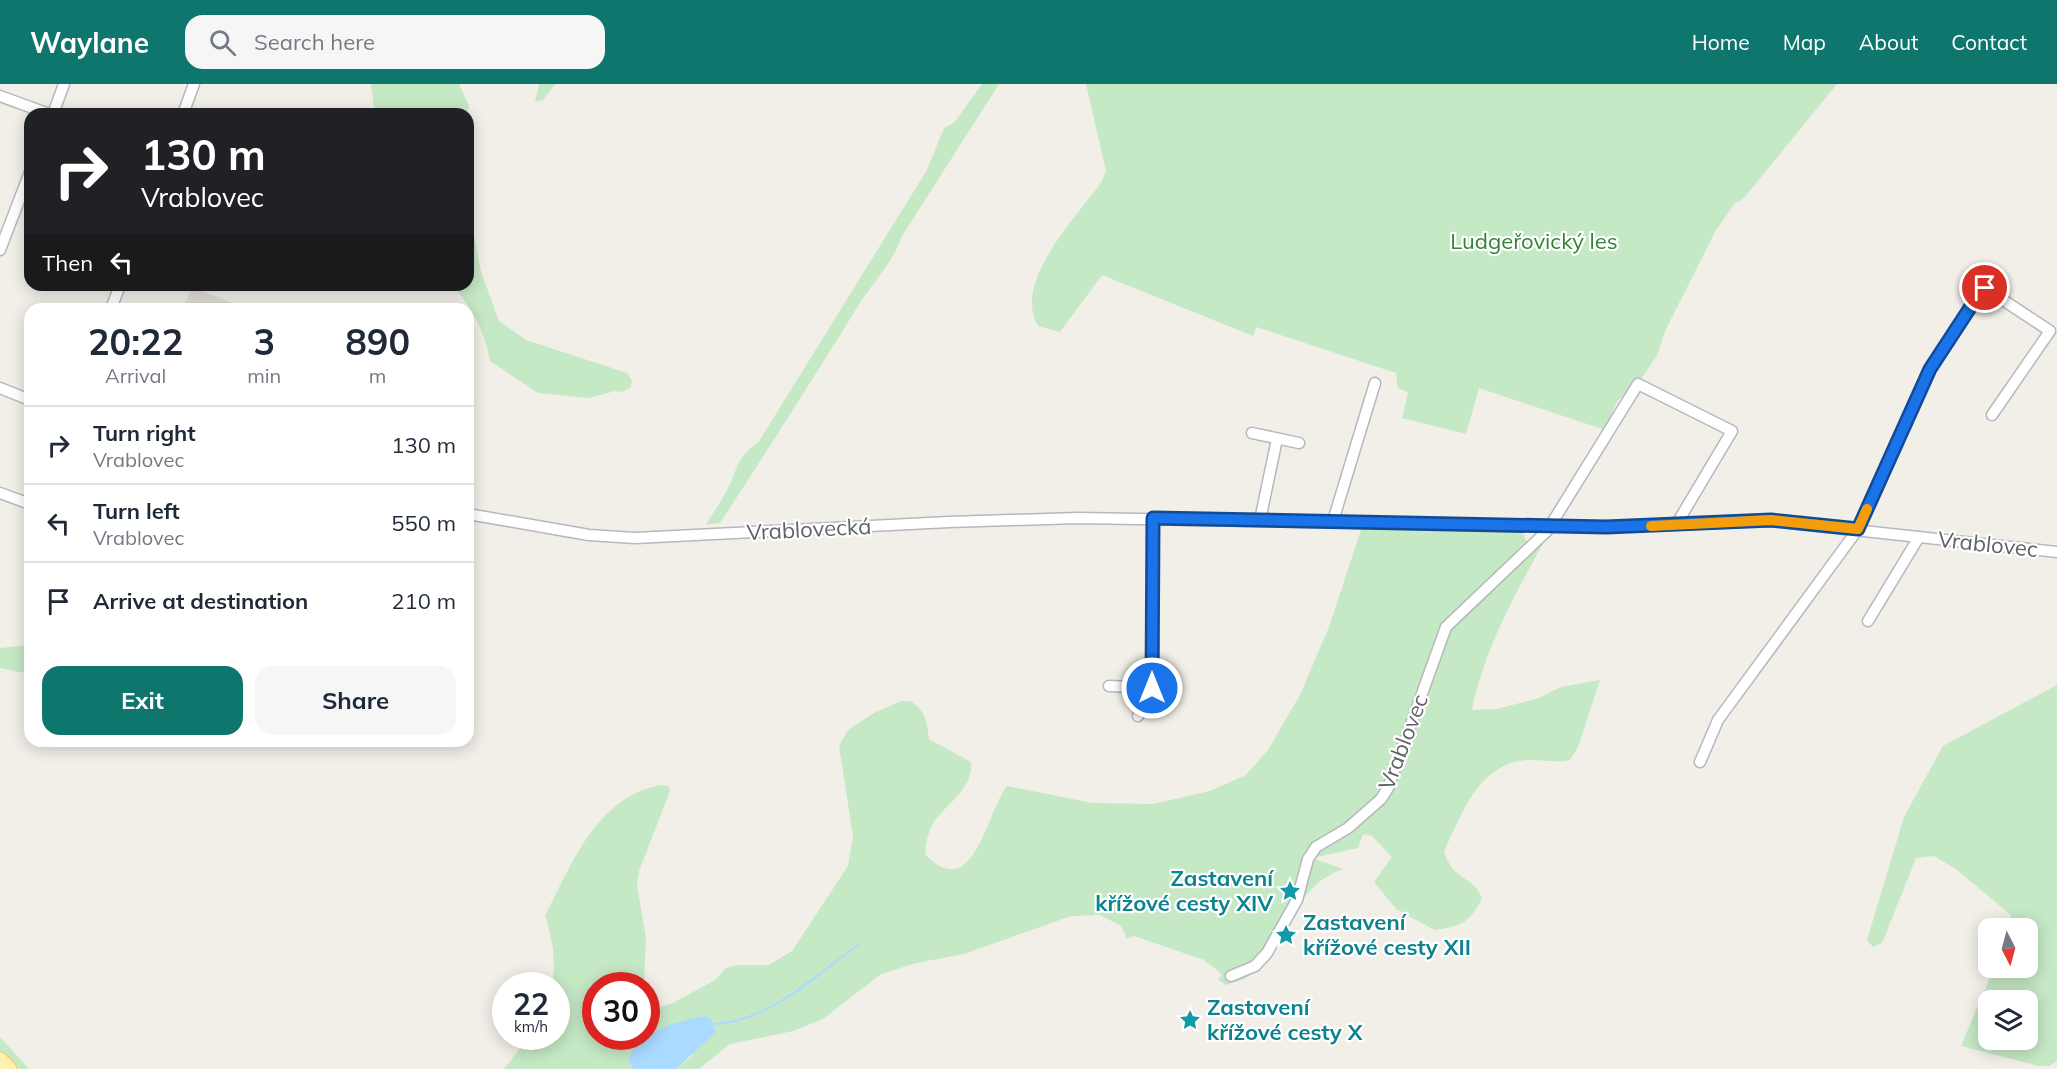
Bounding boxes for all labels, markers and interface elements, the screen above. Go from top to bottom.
search box [185,15,605,69]
text: Waylane [30,25,149,60]
icon: search [206,26,239,59]
text: Search here [254,28,375,56]
text: Home [1692,29,1750,55]
text: Map [1783,29,1826,55]
text: About [1859,29,1918,55]
text: Contact [1951,29,2027,55]
text: 130 m [141,128,266,181]
icon: right [42,132,120,210]
text: Vrablovec [141,180,264,214]
park label: Ludgeřovický les [1450,227,1618,255]
icon: left [105,246,138,279]
text: Then [42,249,93,277]
pin [1959,262,2010,313]
icon: arrive [1968,271,2001,304]
text: 20:22 [88,319,183,364]
text: 3 [253,319,275,364]
text: 890 [345,319,410,364]
text: Arrival [105,363,166,388]
text: min [247,363,281,388]
text: m [369,363,386,388]
text: Turn right [93,419,196,447]
icon: right [42,429,75,462]
text: 130 m [391,431,456,459]
text: Vrablovec [93,447,184,472]
text: Turn left [93,497,180,525]
icon: left [42,507,75,540]
text: 550 m [391,509,456,537]
street label: Vrablovecká [746,512,872,546]
text: Vrablovec [93,525,184,550]
street label: Vrablovec [1937,525,2040,563]
icon: arrive [42,585,75,618]
text: Arrive at destination [93,587,308,615]
text: 210 m [391,587,456,615]
position arrow [1120,656,1184,720]
button: Exit [42,666,243,735]
button: Share [255,666,456,735]
street label: Vrablovec [1372,690,1434,794]
place label: Zastavení křížové cesty XIV [1095,864,1274,917]
place icon: Zastavení křížové cesty XIV [1278,879,1302,903]
place label: Zastavení křížové cesty XII [1303,908,1471,961]
north arrow [1978,918,2038,978]
map controls [1978,918,2038,1050]
place icon: Zastavení křížové cesty XII [1274,923,1298,947]
speed limit sign: 30 [582,972,660,1050]
text: 22 [513,985,549,1023]
button: layers [1978,990,2038,1050]
place label: Zastavení křížové cesty X [1207,993,1363,1046]
place icon: Zastavení křížové cesty X [1178,1008,1202,1032]
text: km/h [514,1017,548,1036]

